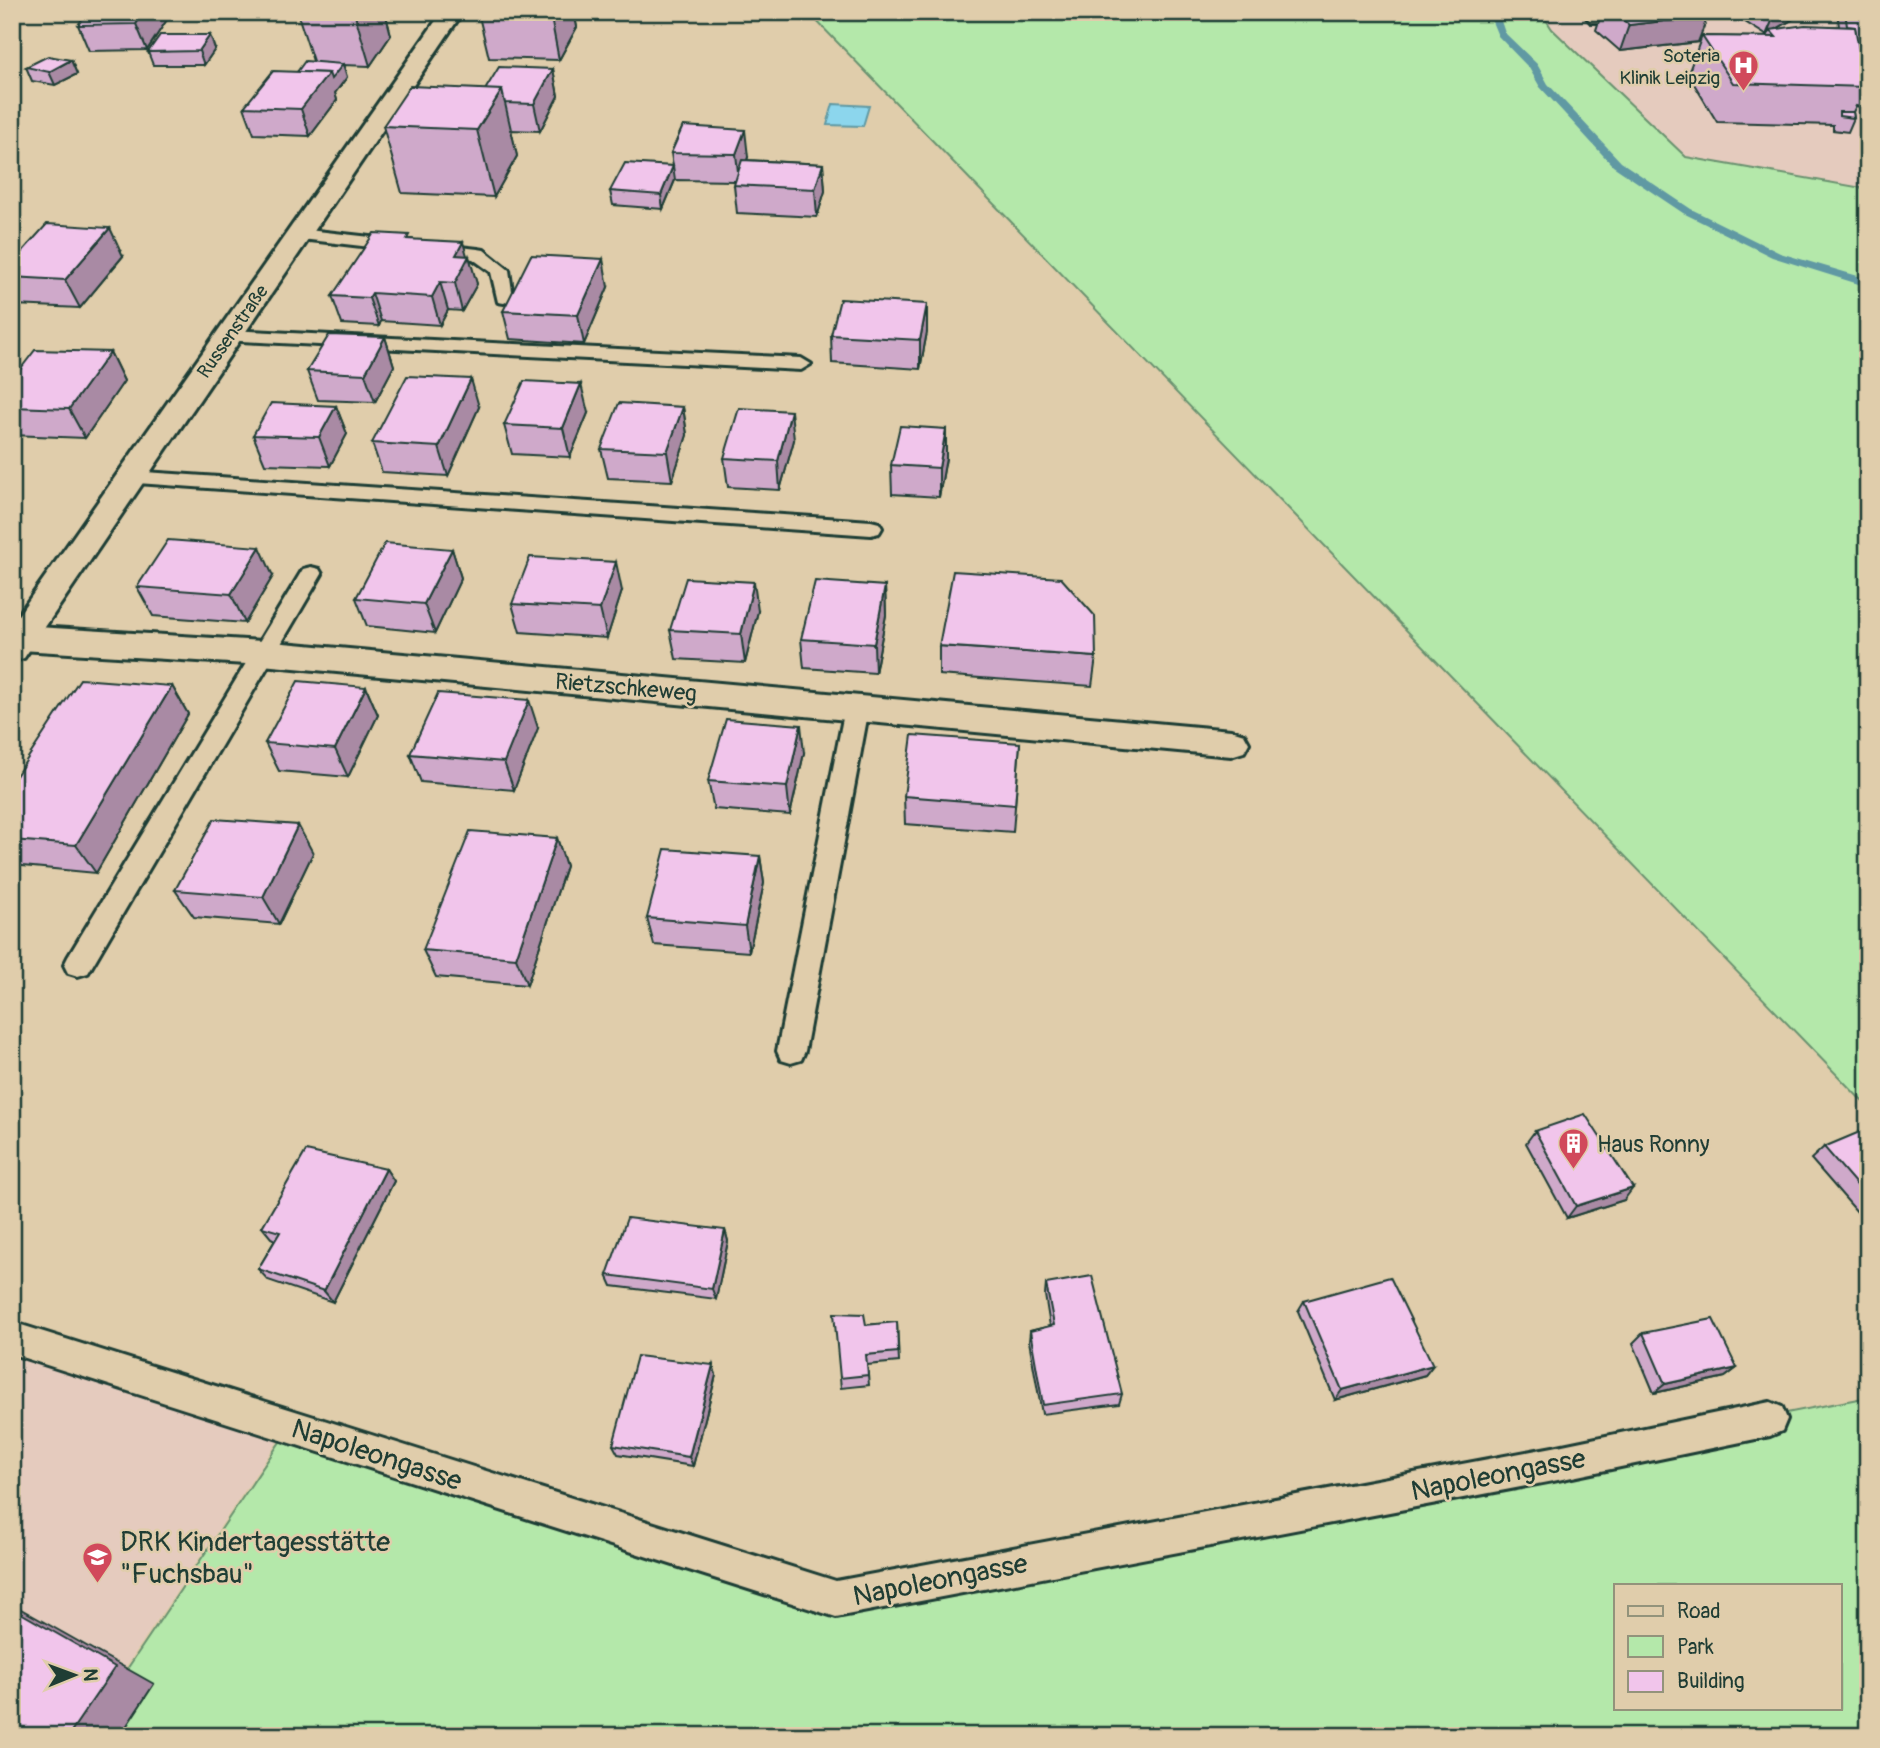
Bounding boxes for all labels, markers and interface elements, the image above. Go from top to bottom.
place label: Soteria Klinik Leipzig [1619,44,1720,90]
hospital icon: Soteria Klinik Leipzig [1726,49,1760,93]
street label: Russenstraße [192,280,274,383]
street label: Rietzschkeweg [554,667,698,708]
building icon: Haus Ronny [1557,1127,1591,1171]
place label: Haus Ronny [1597,1130,1710,1159]
street label: Napoleongasse [287,1411,466,1500]
street label: Napoleongasse [1408,1441,1589,1510]
place label: DRK Kindertagesstätte "Fuchsbau" [120,1525,390,1592]
school or university icon: DRK Kindertagesstätte "Fuchsbau" [80,1540,114,1584]
street label: Napoleongasse [850,1546,1031,1615]
legend [1614,1584,1842,1710]
text: Road [1677,1598,1721,1625]
text: Park [1677,1634,1714,1661]
north arrow [38,1640,108,1710]
text: N [78,1668,102,1681]
text: Building [1677,1668,1744,1695]

